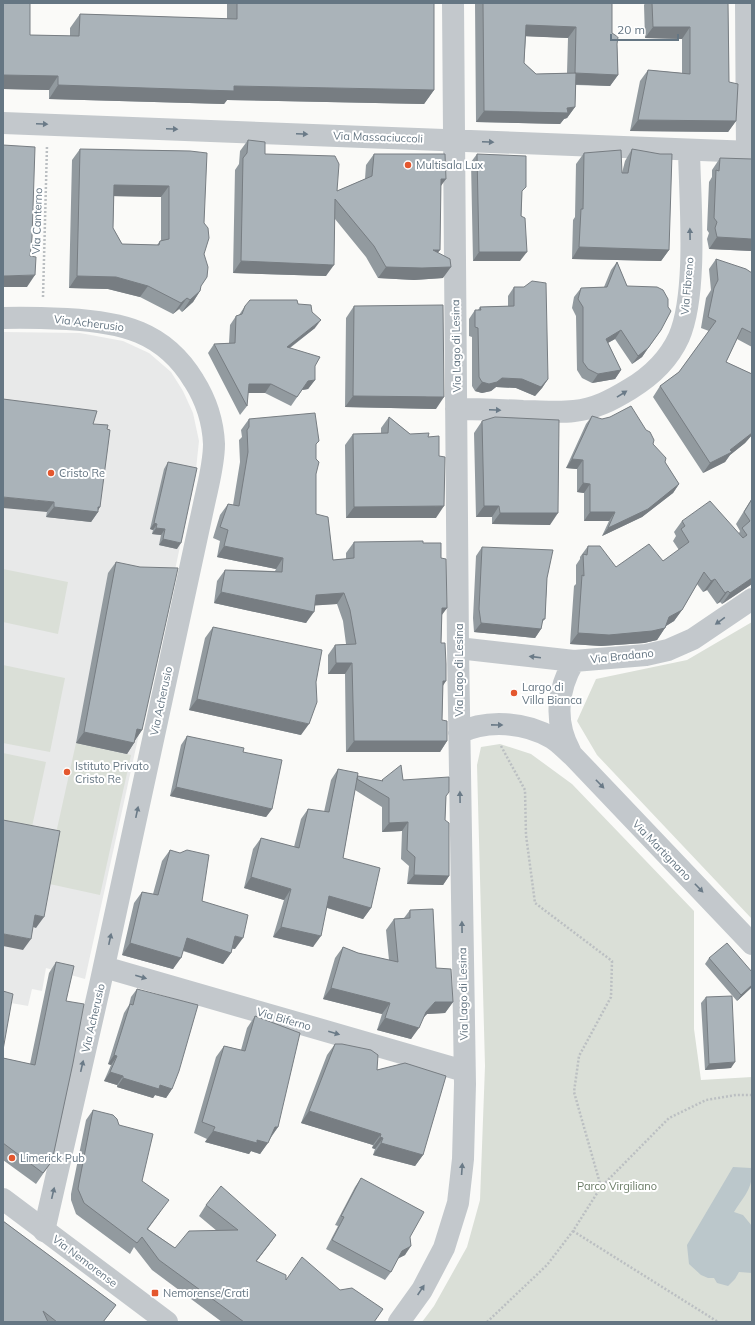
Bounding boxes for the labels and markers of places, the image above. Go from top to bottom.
place label: Multisala Lux [416,158,483,172]
marker: Multisala Lux [403,160,413,170]
place label: Cristo Re [59,466,105,480]
marker: Cristo Re [46,468,56,478]
place label: Largo di Villa Bianca [522,680,582,707]
marker: Largo di Villa Bianca [509,688,519,698]
place label: Istituto Privato Cristo Re [75,759,149,786]
marker: Istituto Privato Cristo Re [62,767,72,777]
place label: Limerick Pub [20,1151,85,1165]
marker: Limerick Pub [7,1153,17,1163]
place label: Nemorense/Crati [163,1286,249,1300]
marker: Nemorense/Crati [150,1288,160,1298]

